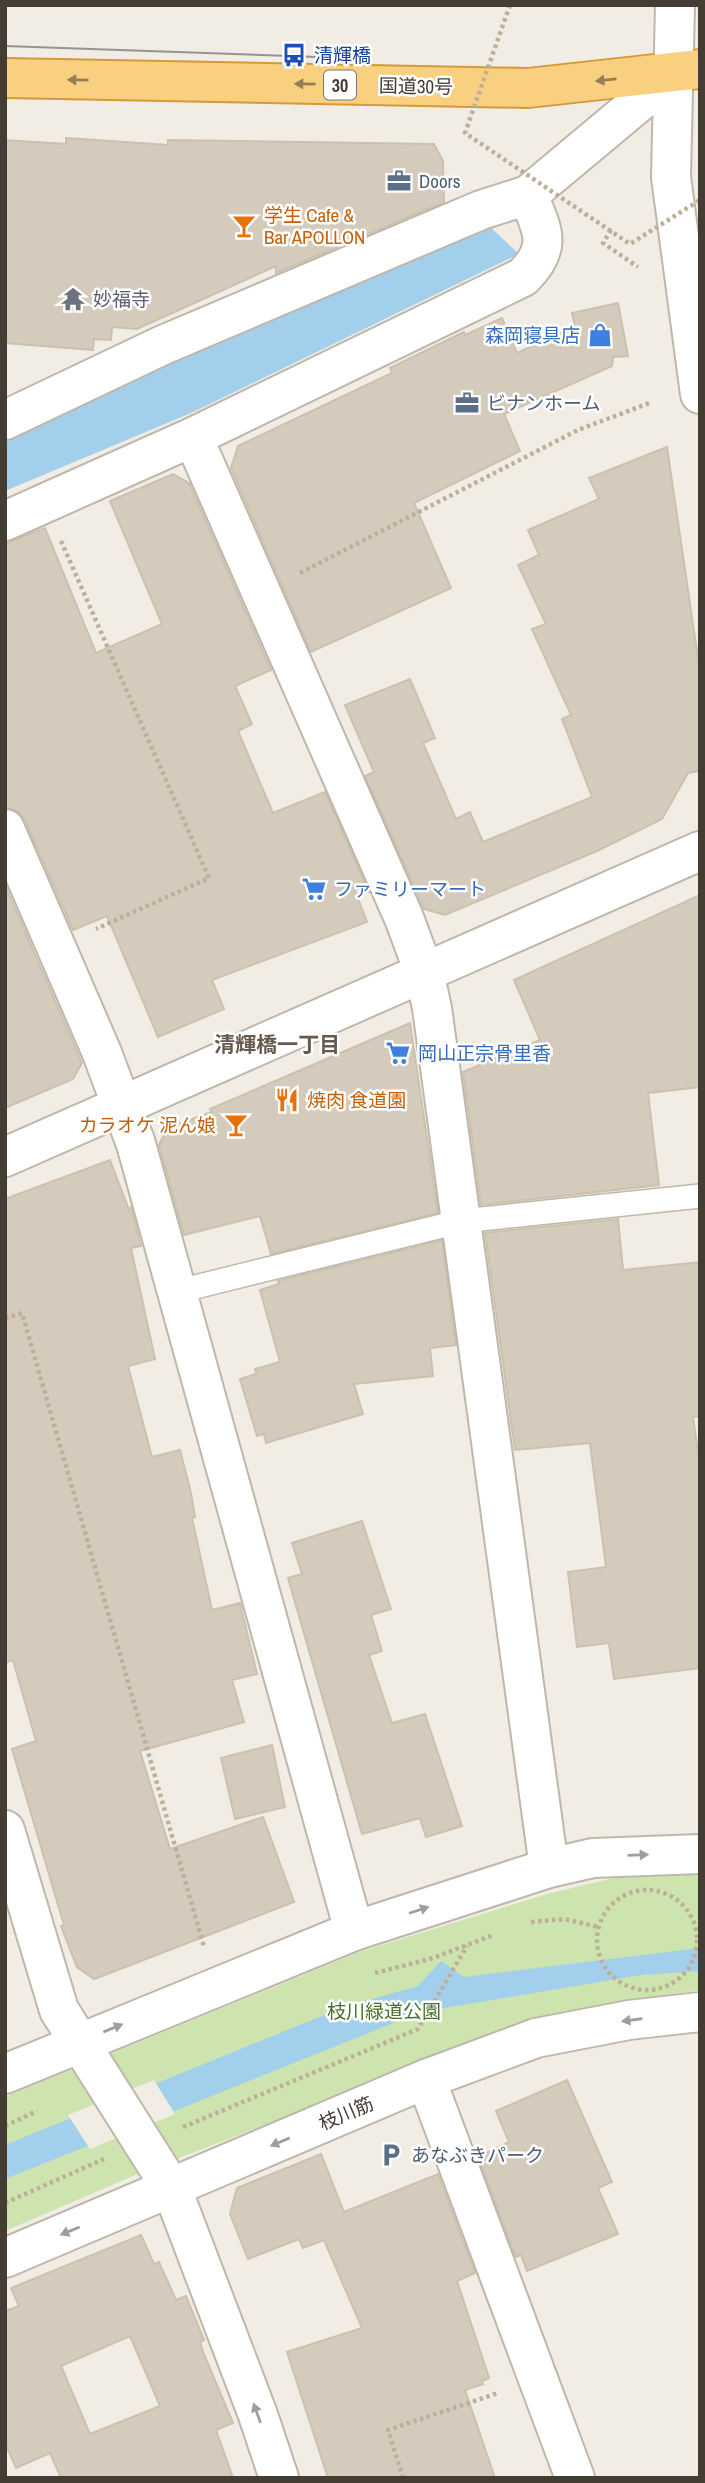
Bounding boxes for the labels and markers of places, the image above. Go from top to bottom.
bus stop icon: 清輝橋 [280,41,308,69]
place label: 清輝橋 [314,42,371,68]
office icon: Doors [385,167,413,195]
place label: Doors [419,168,461,194]
place label: 学生 Cafe & Bar APOLLON [264,202,365,250]
bar icon: 学生 Cafe & Bar APOLLON [230,212,258,240]
temple icon: 妙福寺 [59,285,87,313]
place label: 妙福寺 [93,286,150,312]
shop icon: 森岡寝具店 [586,321,614,349]
place label: 森岡寝具店 [485,322,580,348]
office icon: ビナンホーム [453,389,481,417]
place label: ビナンホーム [487,390,600,416]
supermarket icon: ファミリーマート [300,875,328,903]
place label: ファミリーマート [334,876,486,902]
supermarket icon: 岡山正宗骨里香 [384,1039,412,1067]
place label: 岡山正宗骨里香 [418,1040,551,1066]
restaurant icon: 焼肉 食道園 [273,1086,301,1114]
place label: 焼肉 食道園 [307,1087,406,1113]
bar icon: カラオケ 泥ん娘 [222,1111,250,1139]
place label: カラオケ 泥ん娘 [79,1112,216,1138]
parking icon: あなぶきパーク [377,2141,405,2169]
place label: あなぶきパーク [411,2142,544,2168]

